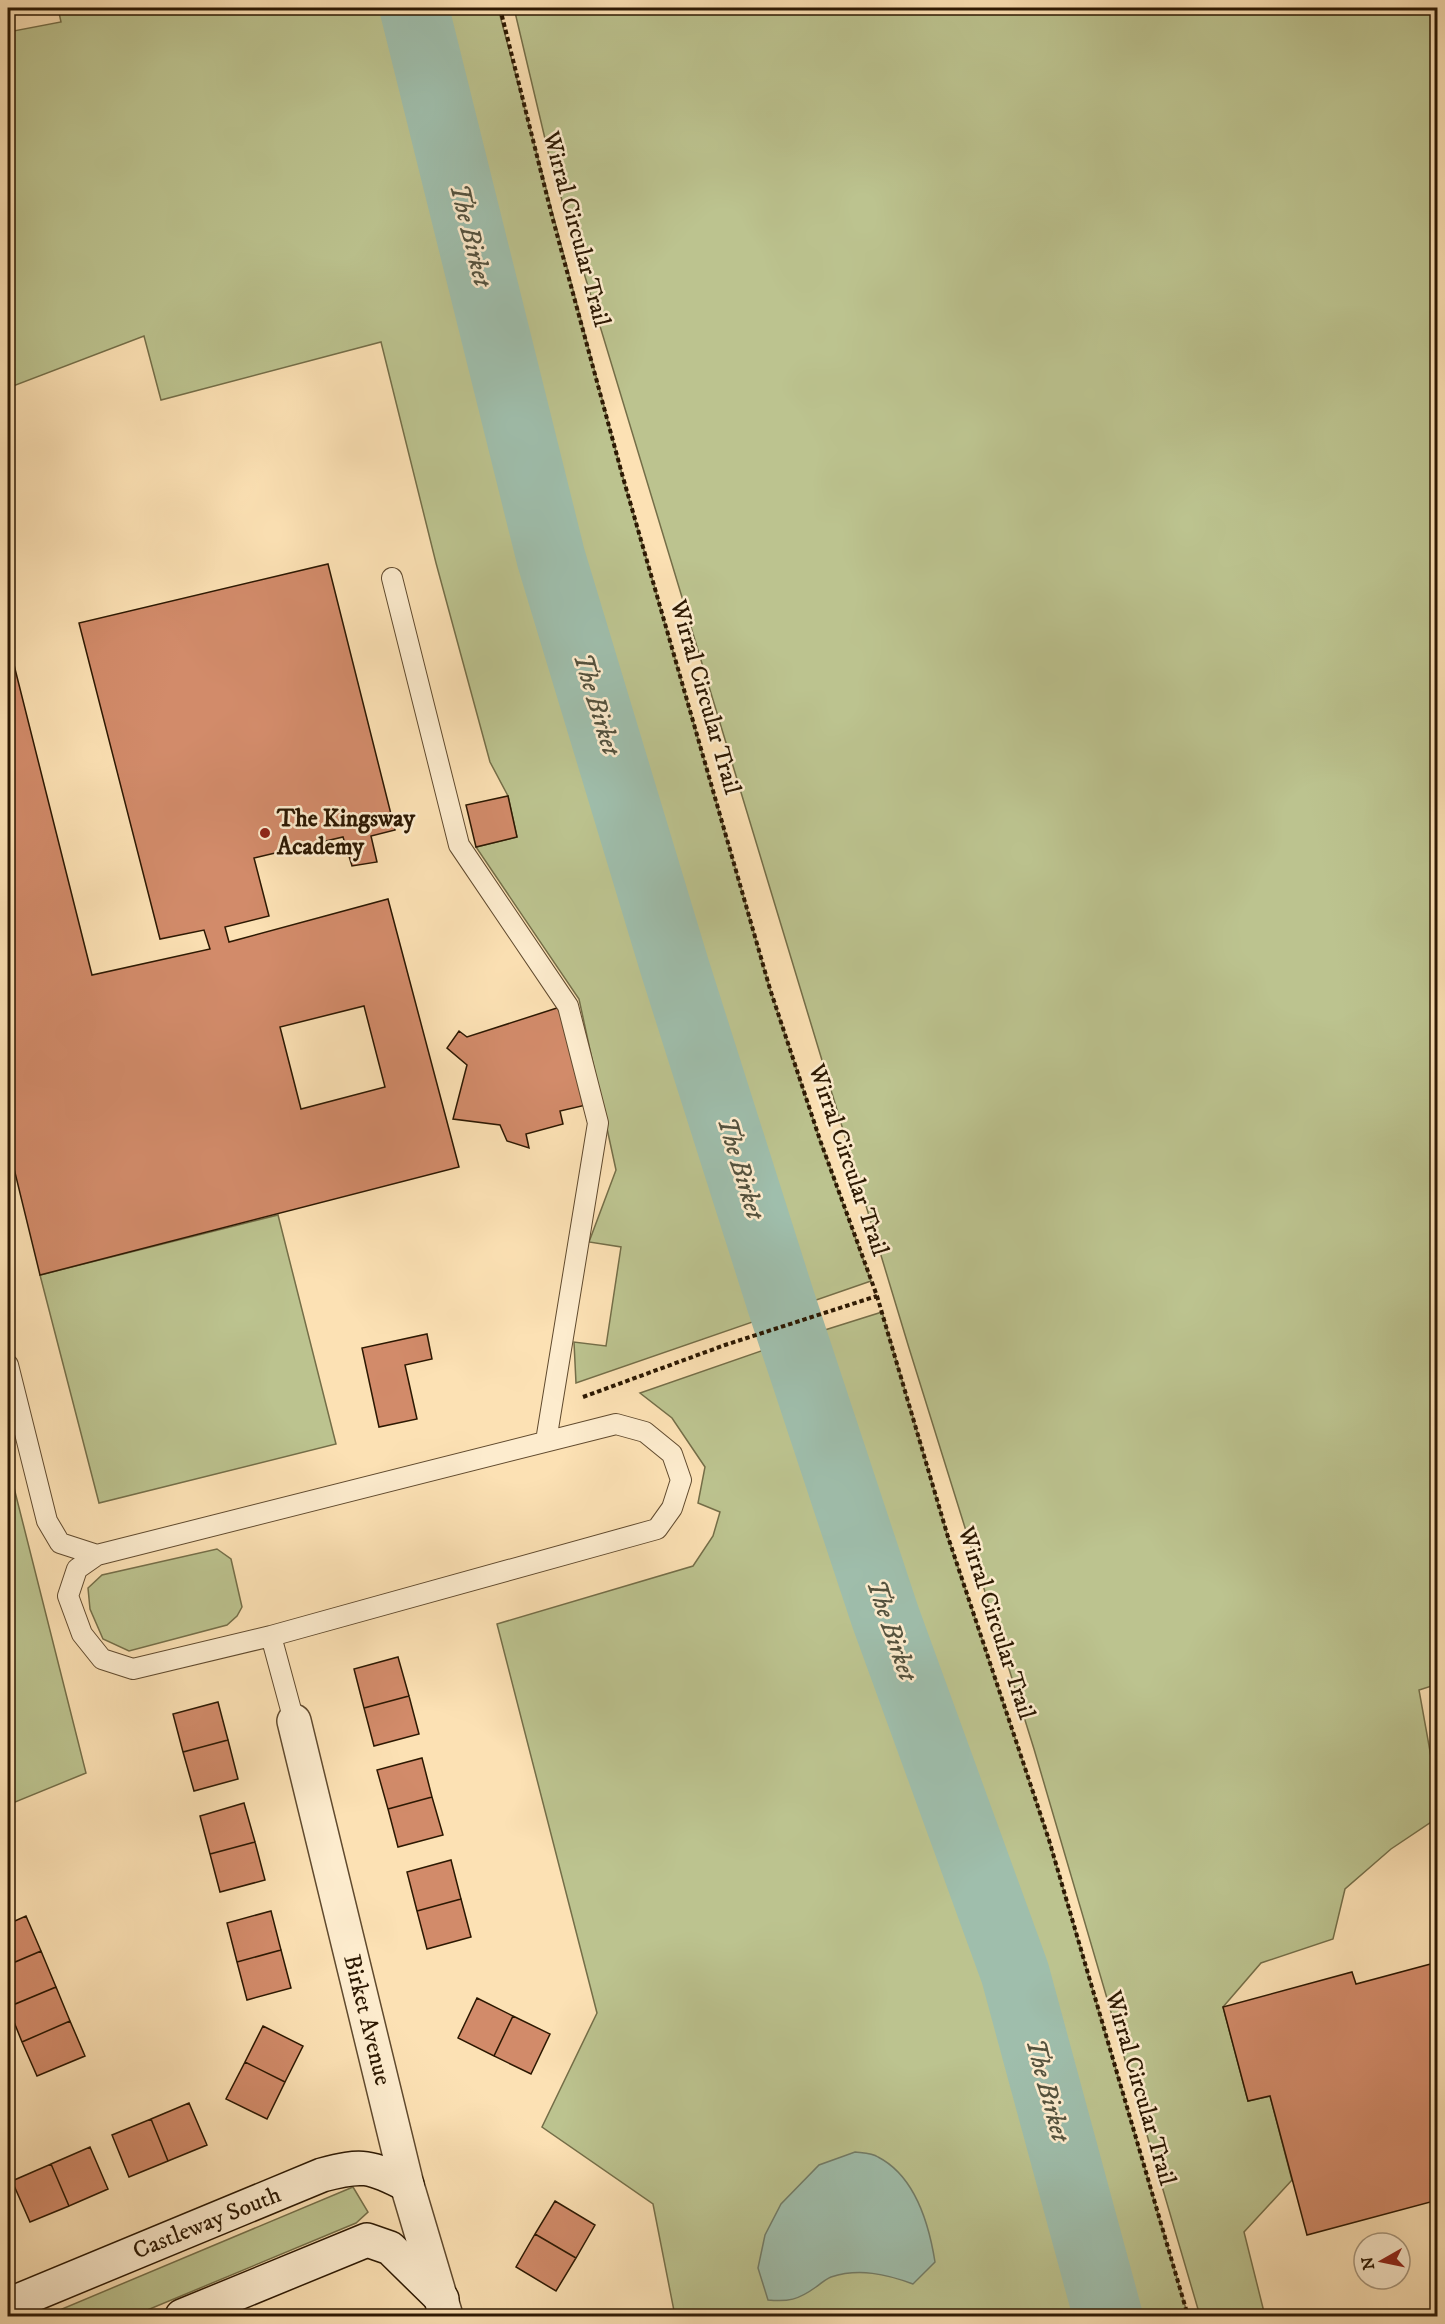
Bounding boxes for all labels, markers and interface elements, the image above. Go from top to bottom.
street label: Wirral Circular Trail [535,127,617,331]
water label: The Birket [441,180,499,292]
street label: Wirral Circular Trail [663,595,747,799]
water label: The Birket [565,649,628,761]
place label: The Kingsway Academy [276,804,415,862]
marker: The Kingsway Academy [258,826,272,840]
street label: Wirral Circular Trail [801,1059,895,1261]
water label: The Birket [709,1113,772,1225]
street label: Wirral Circular Trail [950,1522,1042,1724]
water label: The Birket [858,1575,924,1687]
street label: Birket Avenue [336,1951,398,2089]
street label: Wirral Circular Trail [1098,1986,1182,2190]
water label: The Birket [1017,2035,1077,2147]
street label: Castleway South [129,2180,286,2266]
north arrow [1352,2231,1412,2291]
text: N [1357,2255,1379,2271]

